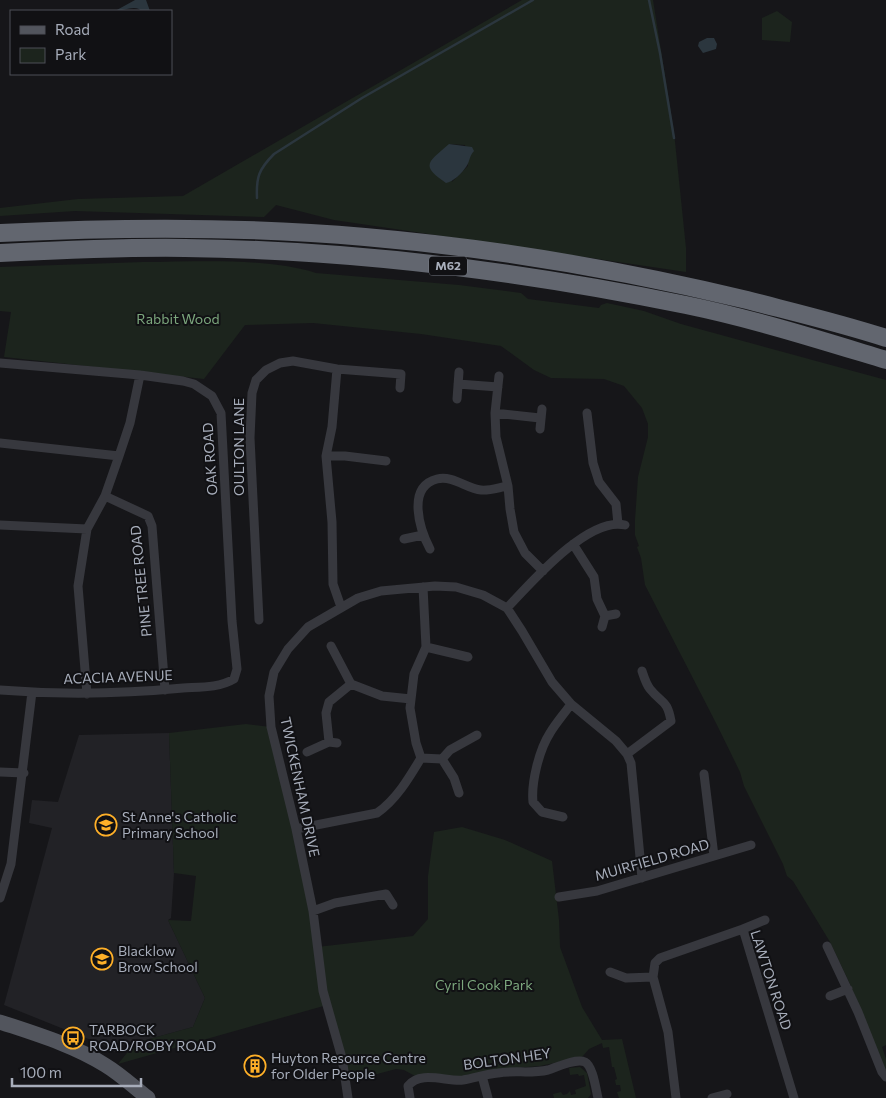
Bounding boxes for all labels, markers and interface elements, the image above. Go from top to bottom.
legend [10,10,172,75]
text: Road [55,20,90,38]
text: Park [55,45,86,63]
road number: M62 [429,256,467,276]
park label: Rabbit Wood [136,310,220,327]
street label: OULTON LANE [230,398,247,496]
street label: OAK ROAD [198,422,221,496]
street label: PINE TREE ROAD [126,524,155,638]
street label: ACACIA AVENUE [63,666,173,687]
street label: TWICKENHAM DRIVE [277,715,324,858]
place label: St Anne's Catholic Primary School [122,808,237,841]
school or university icon: St Anne's Catholic Primary School [94,813,118,837]
street label: MUIRFIELD ROAD [593,835,711,884]
street label: LAWTON ROAD [747,928,796,1032]
place label: Blacklow Brow School [118,942,198,975]
school or university icon: Blacklow Brow School [90,947,114,971]
park label: Cyril Cook Park [435,976,533,993]
place label: TARBOCK ROAD/ROBY ROAD [89,1021,216,1054]
bus stop icon: TARBOCK ROAD/ROBY ROAD [61,1026,85,1050]
street label: BOLTON HEY [462,1044,552,1073]
place label: Huyton Resource Centre for Older People [271,1049,426,1082]
building icon: Huyton Resource Centre for Older People [243,1054,267,1078]
scale bar [12,1056,141,1088]
text: 100 m [20,1063,62,1081]

